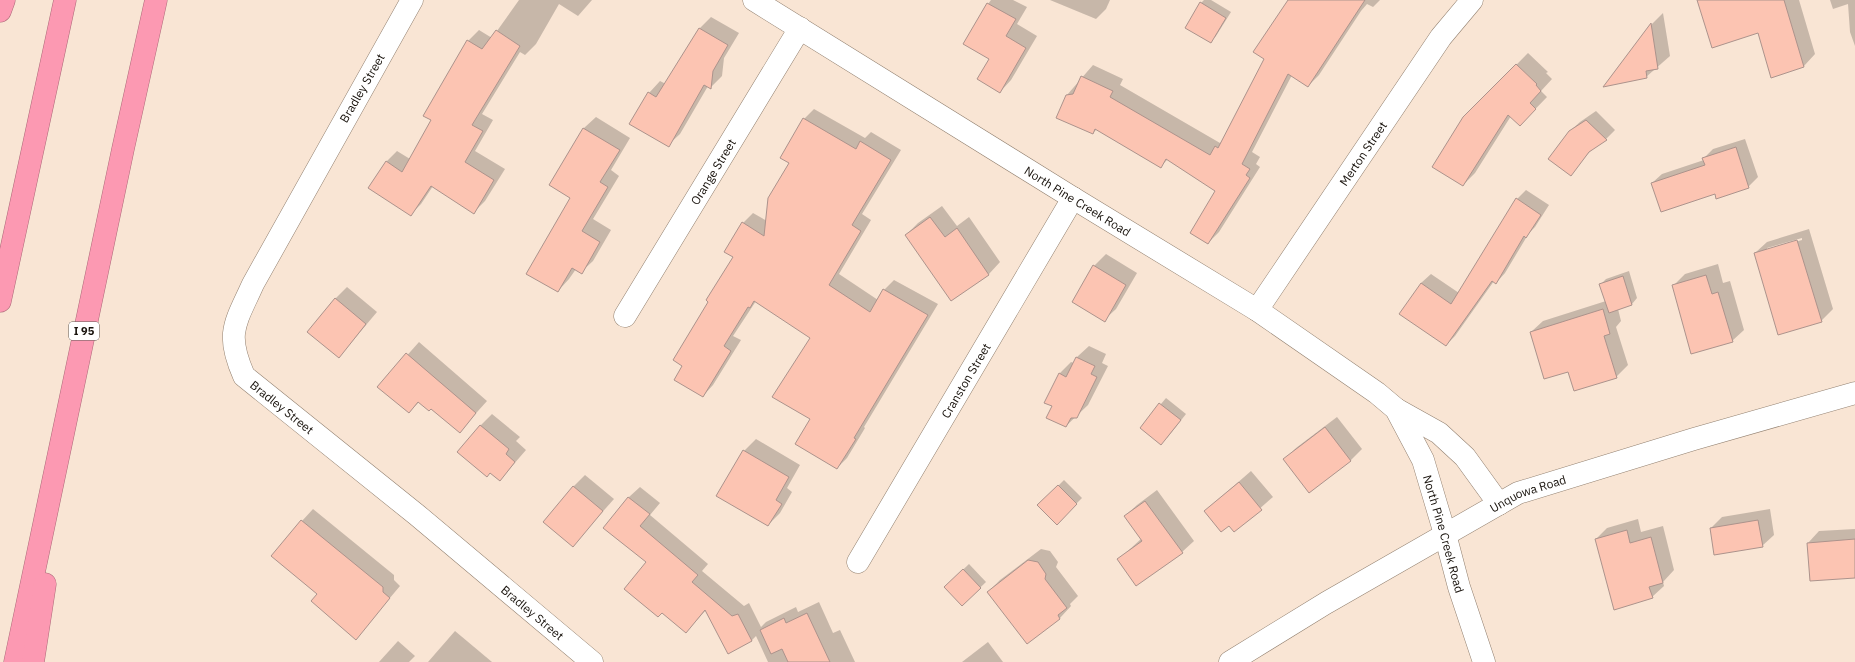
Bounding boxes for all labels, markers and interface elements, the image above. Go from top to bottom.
street label: Bradley Street [336,51,388,125]
street label: Merton Street [1336,118,1390,188]
street label: Orange Street [687,136,739,207]
street label: North Pine Creek Road [1022,162,1134,239]
road number: I 95 [69,322,99,340]
street label: Cranston Street [937,340,993,420]
street label: Bradley Street [248,377,317,437]
street label: Unquowa Road [1487,471,1568,515]
street label: North Pine Creek Road [1420,473,1468,595]
street label: Bradley Street [498,582,567,643]

